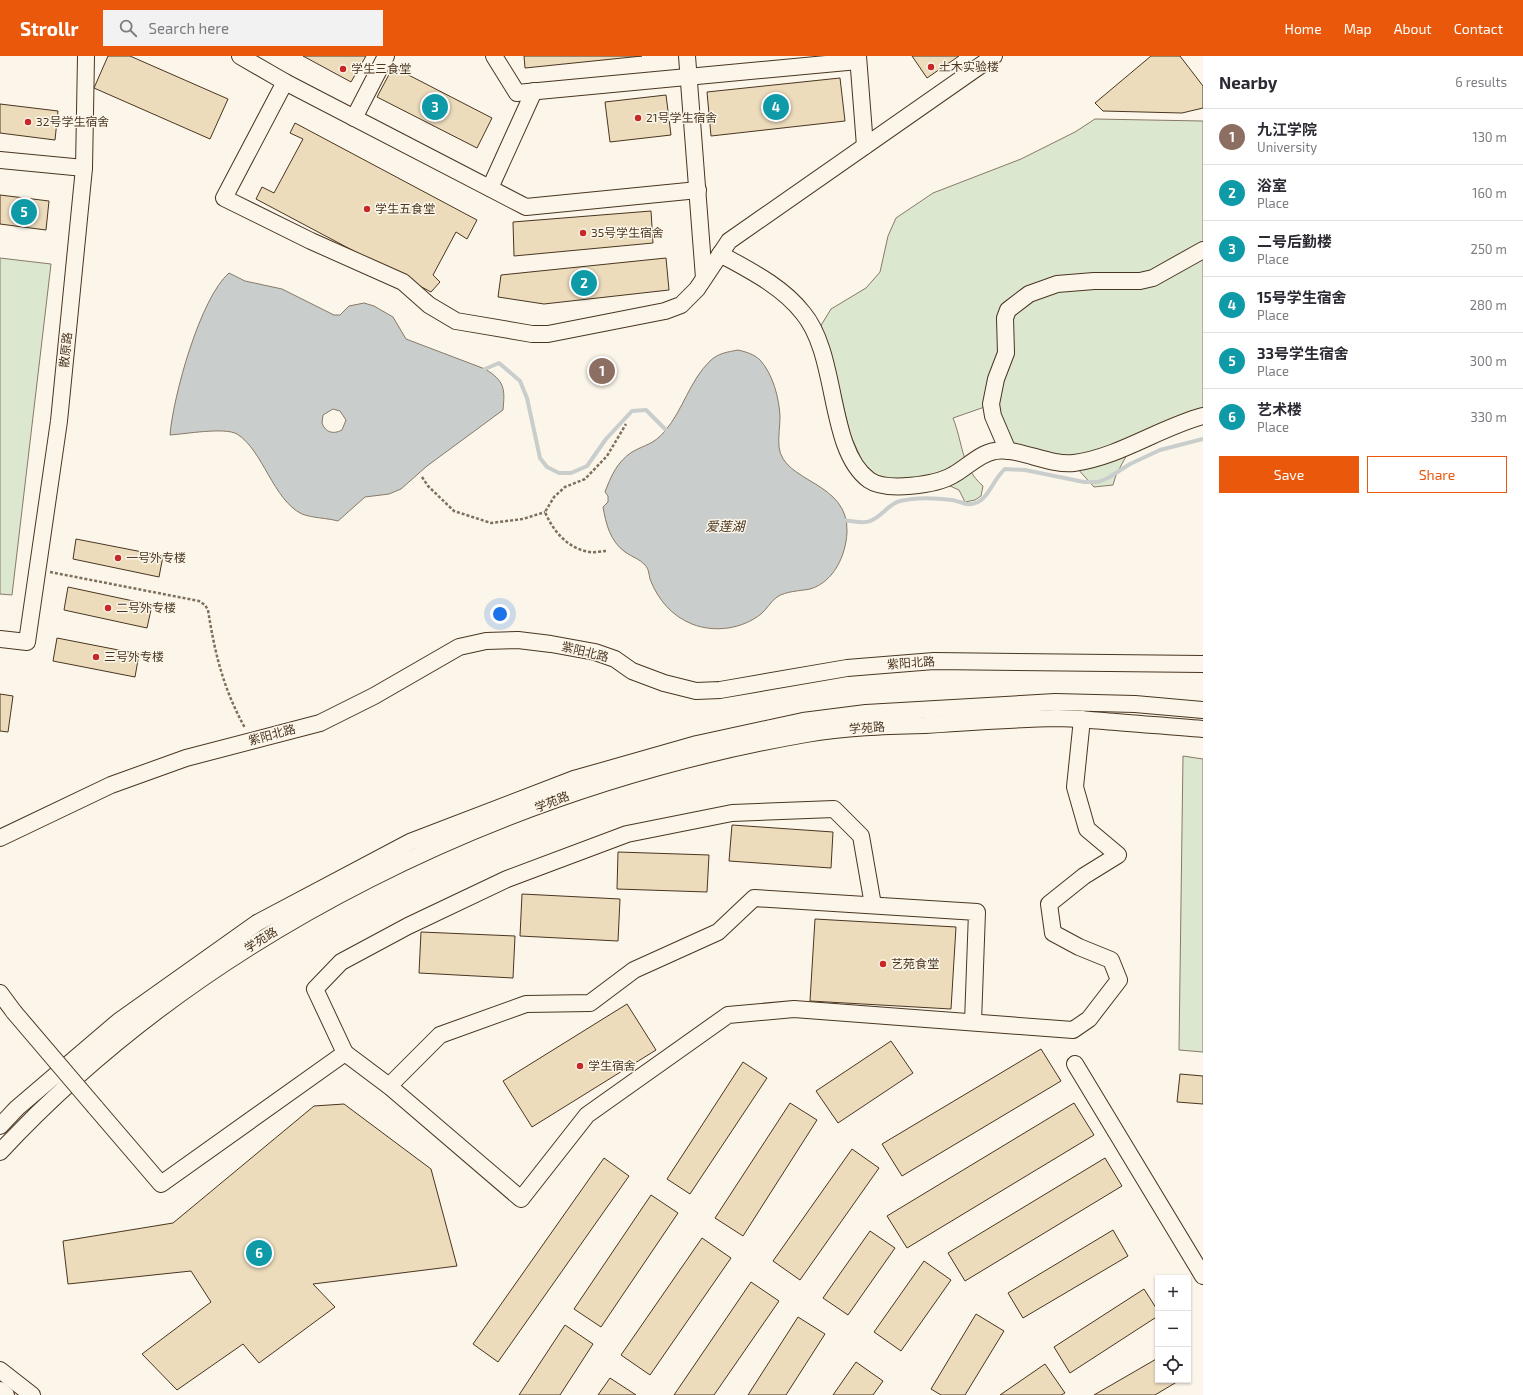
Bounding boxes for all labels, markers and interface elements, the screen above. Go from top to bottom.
search box [103,10,383,46]
text: Strollr [20,17,79,40]
icon: search [117,17,139,39]
text: Search here [149,19,229,37]
text: Home [1285,20,1322,37]
text: Map [1344,20,1372,37]
text: About [1394,20,1432,37]
text: Contact [1454,20,1503,37]
place label: 土木实验楼 [939,59,999,73]
place label: 学生三食堂 [351,61,411,75]
marker: 土木实验楼 [926,62,936,72]
marker: 学生三食堂 [338,64,348,74]
text: Nearby [1219,72,1277,92]
text: 6 results [1455,74,1507,90]
pin: 3 [422,92,448,122]
pin: 4 [763,92,789,122]
place label: 21号学生宿舍 [646,110,718,124]
marker: 21号学生宿舍 [633,113,643,123]
place label: 32号学生宿舍 [36,114,109,128]
marker: 32号学生宿舍 [23,117,33,127]
text: 九江学院 [1257,120,1317,138]
text: 1 [1229,129,1235,145]
text: 130 m [1472,129,1507,145]
text: University [1257,139,1317,155]
text: 浴室 [1257,176,1287,194]
text: 2 [1228,185,1236,201]
text: 160 m [1472,185,1507,201]
text: Place [1257,195,1289,211]
pin: 5 [11,197,37,227]
place label: 学生五食堂 [375,201,435,215]
marker: 学生五食堂 [362,204,372,214]
place label: 35号学生宿舍 [591,225,664,239]
marker: 35号学生宿舍 [578,228,588,238]
text: 二号后勤楼 [1257,232,1332,250]
text: 3 [1228,241,1236,257]
text: 250 m [1471,241,1507,257]
text: Place [1257,251,1289,267]
pin: 2 [571,268,597,298]
text: 15号学生宿舍 [1257,288,1347,306]
text: 4 [1228,297,1236,313]
text: 280 m [1470,297,1507,313]
text: Place [1257,307,1289,323]
street label: 散原路 [56,331,74,369]
text: 33号学生宿舍 [1257,344,1349,362]
text: 5 [1228,353,1236,369]
text: 300 m [1470,353,1507,369]
pin: 1 [589,356,615,386]
text: Place [1257,363,1289,379]
text: 艺术楼 [1257,400,1302,418]
text: 6 [1228,409,1236,425]
text: 330 m [1470,409,1507,425]
text: Place [1257,419,1289,435]
button: Save [1219,456,1359,493]
button: Share [1367,456,1507,493]
water label: 爱莲湖 [705,518,746,534]
place label: 一号外专楼 [126,550,186,564]
marker: 一号外专楼 [113,553,123,563]
place label: 二号外专楼 [116,600,176,614]
marker: 二号外专楼 [103,603,113,613]
your location [490,604,510,624]
street label: 紫阳北路 [560,638,610,664]
place label: 三号外专楼 [104,649,164,663]
marker: 三号外专楼 [91,652,101,662]
street label: 紫阳北路 [886,653,935,671]
street label: 学苑路 [848,719,885,735]
street label: 紫阳北路 [247,721,297,747]
street label: 学苑路 [532,788,571,814]
street label: 学苑路 [241,924,279,955]
place label: 艺苑食堂 [891,956,939,970]
marker: 艺苑食堂 [878,959,888,969]
place label: 学生宿舍 [588,1058,636,1072]
marker: 学生宿舍 [575,1061,585,1071]
pin: 6 [246,1238,272,1268]
map controls [1155,1275,1191,1383]
button: + [1155,1275,1191,1311]
button: − [1155,1311,1191,1347]
button: locate [1155,1347,1191,1383]

